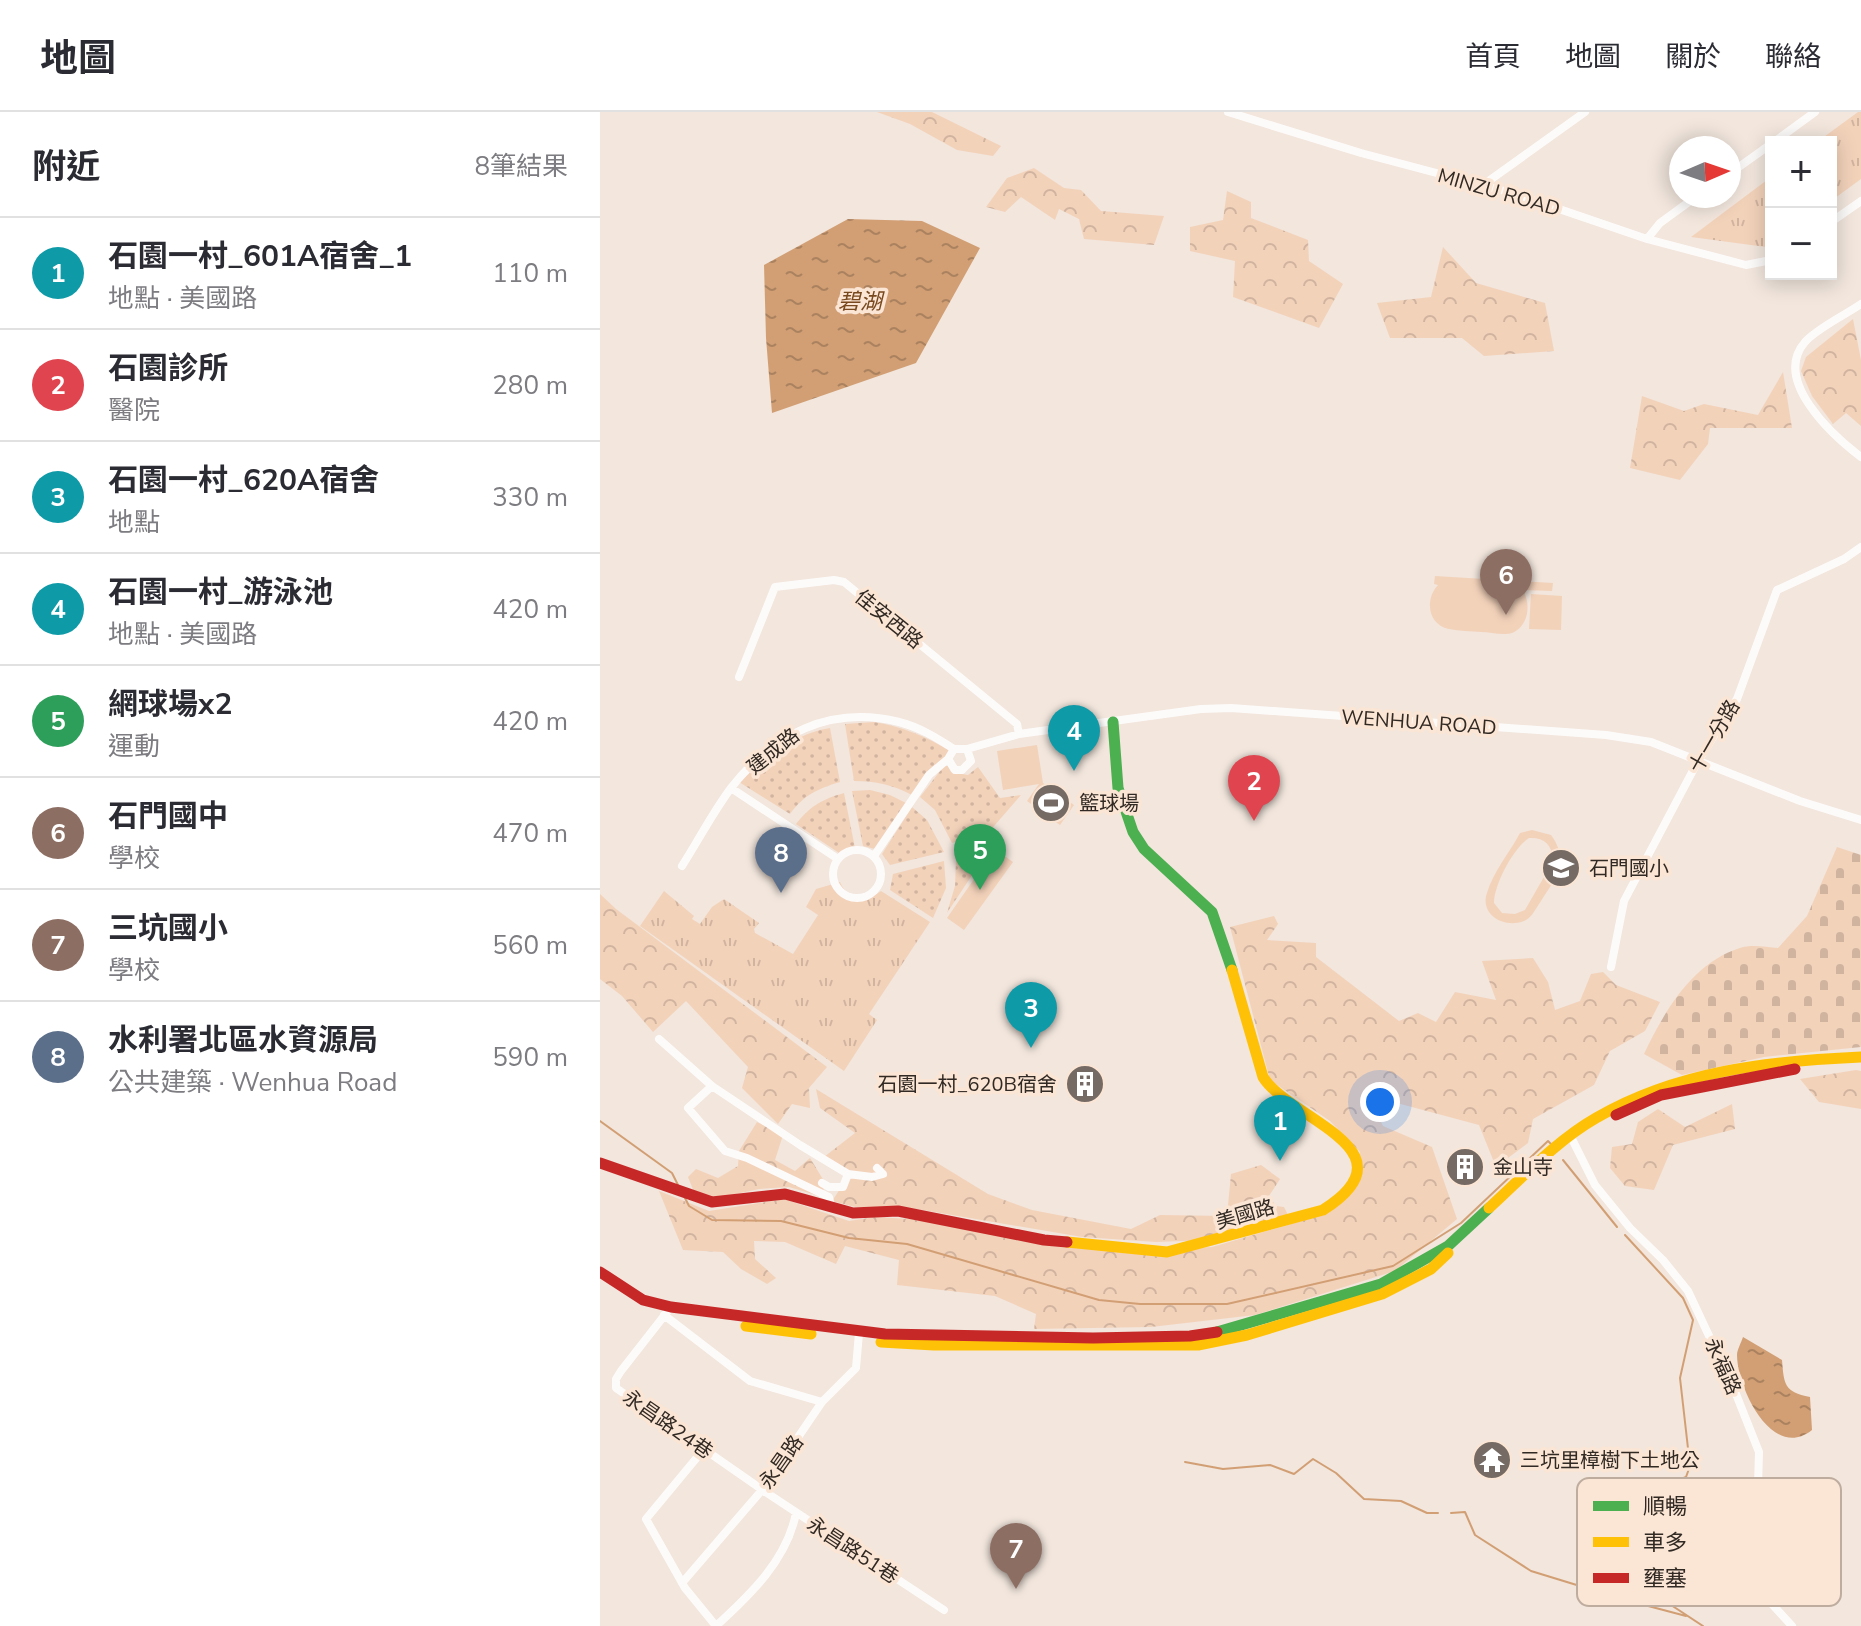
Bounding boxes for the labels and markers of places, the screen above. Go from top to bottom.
pin: 6 [1480,549,1532,615]
pin: 4 [1048,705,1100,771]
pin: 2 [1228,755,1280,821]
sports icon: 籃球場 [1030,782,1072,824]
place label: 籃球場 [1079,790,1139,817]
pin: 5 [954,824,1006,890]
pin: 8 [755,827,807,893]
school or university icon: 石門國小 [1540,847,1582,889]
place label: 石門國小 [1589,855,1669,882]
pin: 3 [1005,982,1057,1048]
building icon: 石園一村_620B宿舍 [1064,1063,1106,1105]
place label: 石園一村_620B宿舍 [877,1071,1057,1098]
pin: 1 [1254,1095,1306,1161]
building icon: 金山寺 [1444,1146,1486,1188]
place label: 金山寺 [1493,1154,1553,1181]
temple icon: 三坑里樟樹下土地公 [1471,1439,1513,1481]
place label: 三坑里樟樹下土地公 [1520,1447,1700,1474]
pin: 7 [990,1523,1042,1589]

